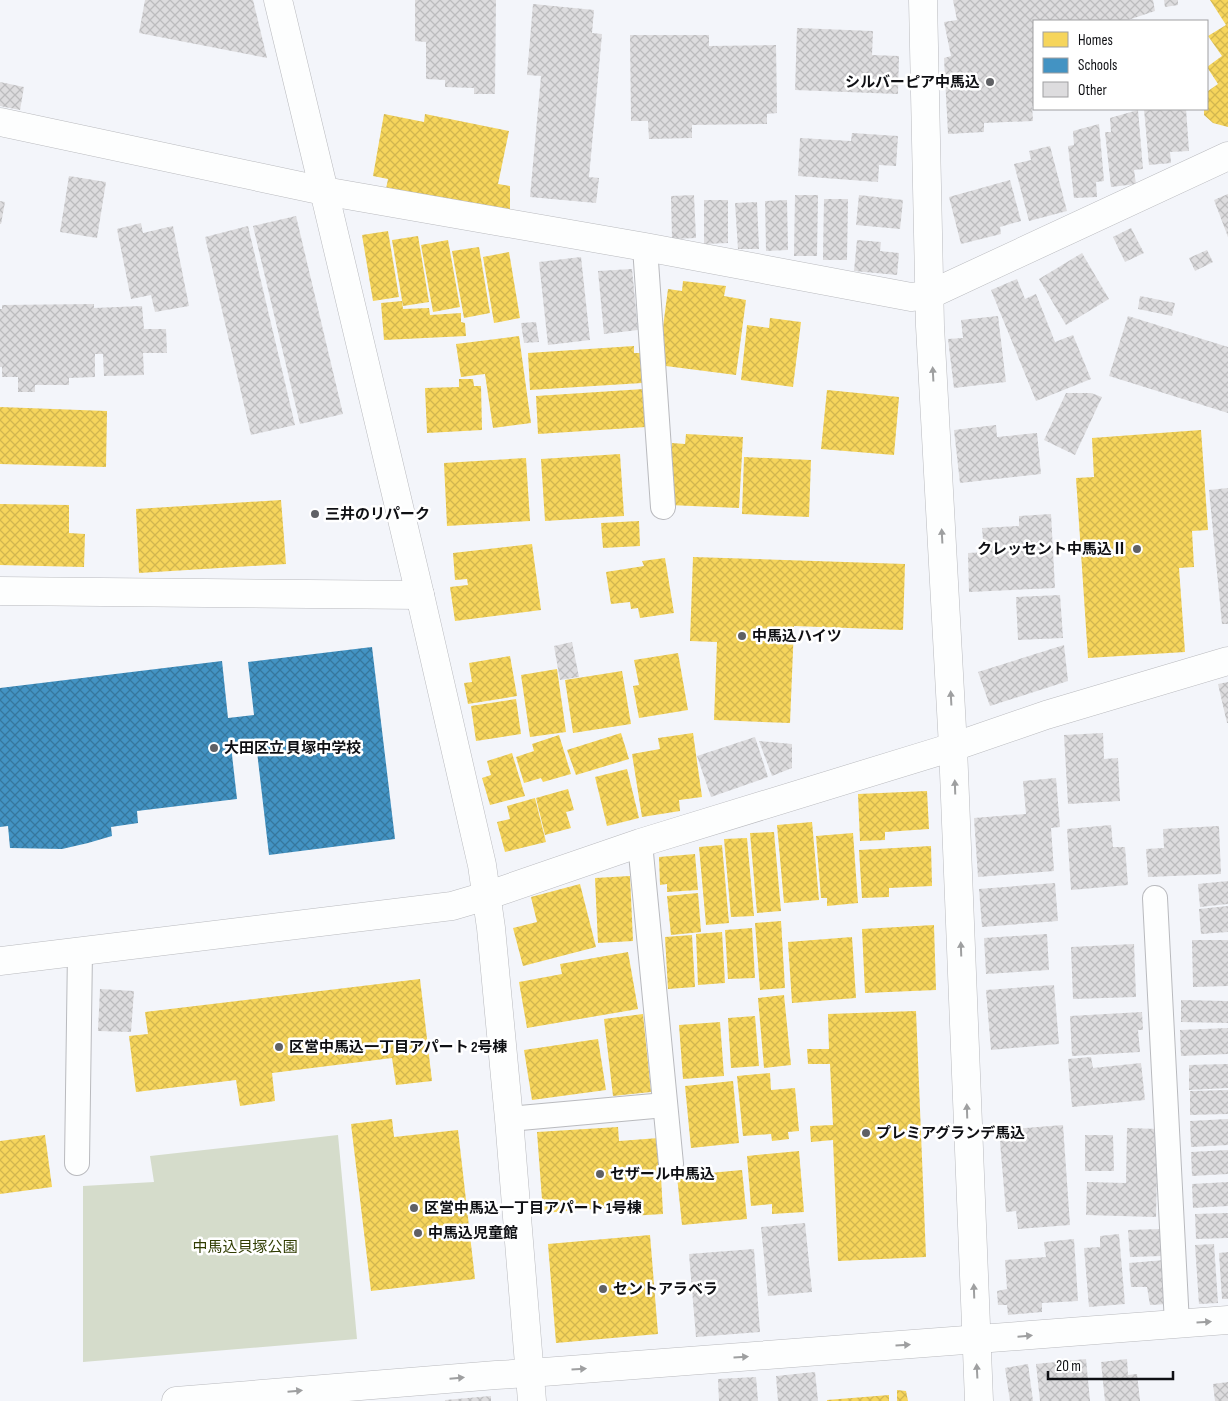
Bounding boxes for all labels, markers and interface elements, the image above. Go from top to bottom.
legend [1033,20,1208,110]
text: Homes [1078,31,1113,50]
text: Schools [1078,56,1117,75]
place label: シルバーピア中馬込 [845,73,980,92]
marker: シルバーピア中馬込 [984,76,996,88]
text: Other [1078,81,1107,100]
one-way arrow [928,365,936,381]
place label: 三井のリパーク [325,505,430,524]
marker: 三井のリパーク [309,508,321,520]
one-way arrow [937,528,945,544]
place label: クレッセント中馬込Ⅱ [977,540,1127,559]
marker: クレッセント中馬込Ⅱ [1131,543,1143,555]
place label: 中馬込ハイツ [752,627,842,646]
marker: 中馬込ハイツ [736,630,748,642]
one-way arrow [946,690,954,706]
place label: 大田区立 貝塚中学校 [224,739,361,758]
marker: 大田区立 貝塚中学校 [208,742,220,754]
one-way arrow [951,778,959,794]
one-way arrow [957,941,965,957]
place label: 区営中馬込一丁目アパート 2号棟 [289,1038,508,1057]
marker: 区営中馬込一丁目アパート 2号棟 [273,1041,285,1053]
one-way arrow [963,1103,971,1119]
place label: プレミアグランデ馬込 [876,1124,1025,1143]
marker: プレミアグランデ馬込 [860,1127,872,1139]
place label: セザール中馬込 [610,1165,715,1184]
marker: セザール中馬込 [594,1168,606,1180]
place label: 区営中馬込一丁目アパート 1号棟 [424,1199,642,1218]
marker: 区営中馬込一丁目アパート 1号棟 [408,1202,420,1214]
place label: 中馬込児童館 [428,1224,518,1243]
marker: 中馬込児童館 [412,1227,424,1239]
park label: 中馬込貝塚公園 [192,1238,298,1257]
place label: セントアラベラ [613,1280,718,1299]
marker: セントアラベラ [597,1283,609,1295]
one-way arrow [970,1283,978,1299]
one-way arrow [1196,1317,1212,1325]
one-way arrow [1017,1332,1033,1340]
one-way arrow [895,1341,911,1349]
scale bar [1048,1348,1173,1380]
one-way arrow [733,1353,749,1361]
text: 20 m [1056,1357,1081,1376]
one-way arrow [973,1362,981,1378]
one-way arrow [571,1365,587,1373]
one-way arrow [449,1374,465,1382]
one-way arrow [287,1387,303,1395]

